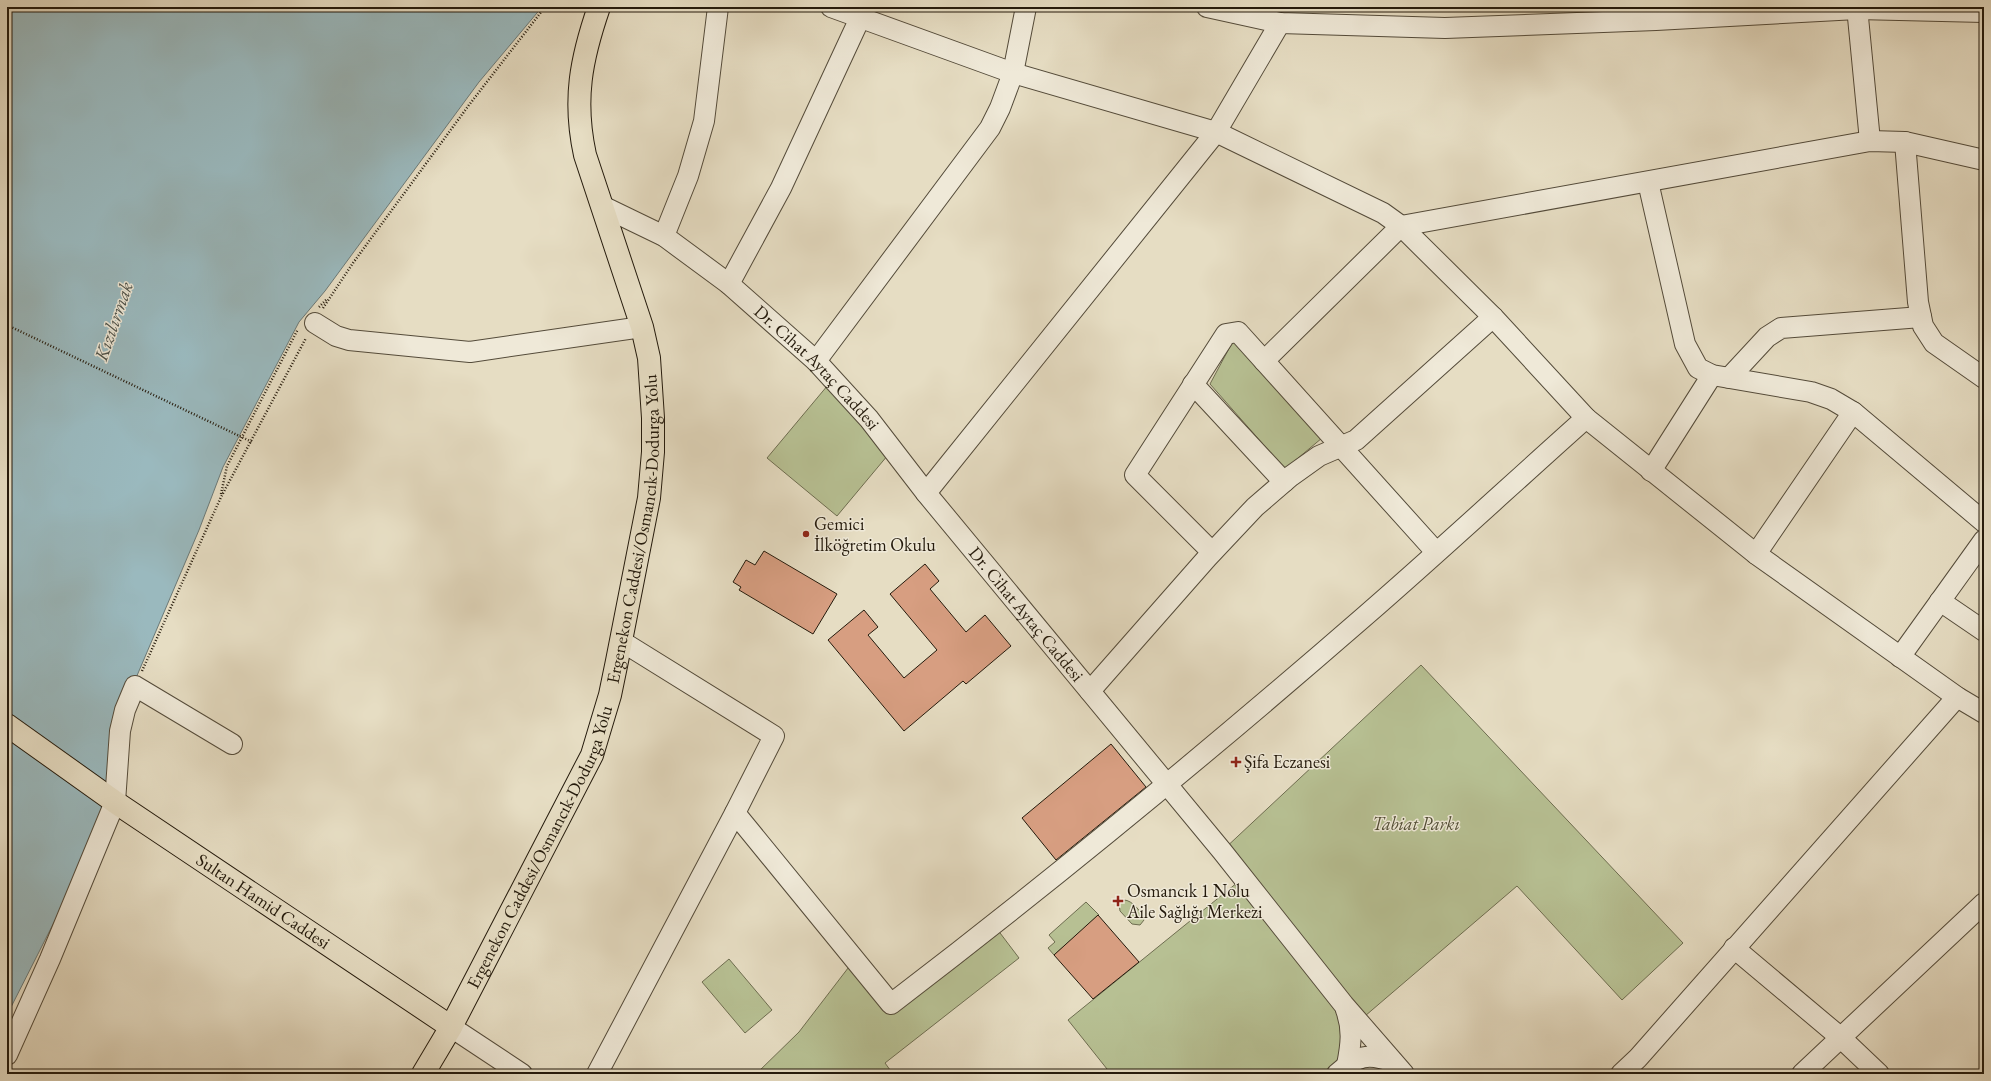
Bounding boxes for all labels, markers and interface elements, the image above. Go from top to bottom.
water label: Kızılırmak [88,278,139,365]
street label: Dr. Cihat Aytaç Caddesi [749,300,886,435]
street label: Ergenekon Caddesi/Osmancık-Dodurga Yolu [601,373,664,686]
place label: Gemici İlköğretim Okulu [814,512,936,556]
marker: Gemici İlköğretim Okulu [801,529,811,539]
street label: Dr. Cihat Aytaç Caddesi [964,541,1089,687]
street label: Ergenekon Caddesi/Osmancık-Dodurga Yolu [461,702,617,992]
place label: Şifa Eczanesi [1244,750,1331,773]
marker: Şifa Eczanesi [1231,757,1241,767]
park label: Tabiat Parkı [1372,812,1460,835]
street label: Sultan Hamid Caddesi [192,848,335,954]
place label: Osmancık 1 Nolu Aile Sağlığı Merkezi [1126,879,1263,923]
marker: Osmancık 1 Nolu Aile Sağlığı Merkezi [1112,895,1124,907]

